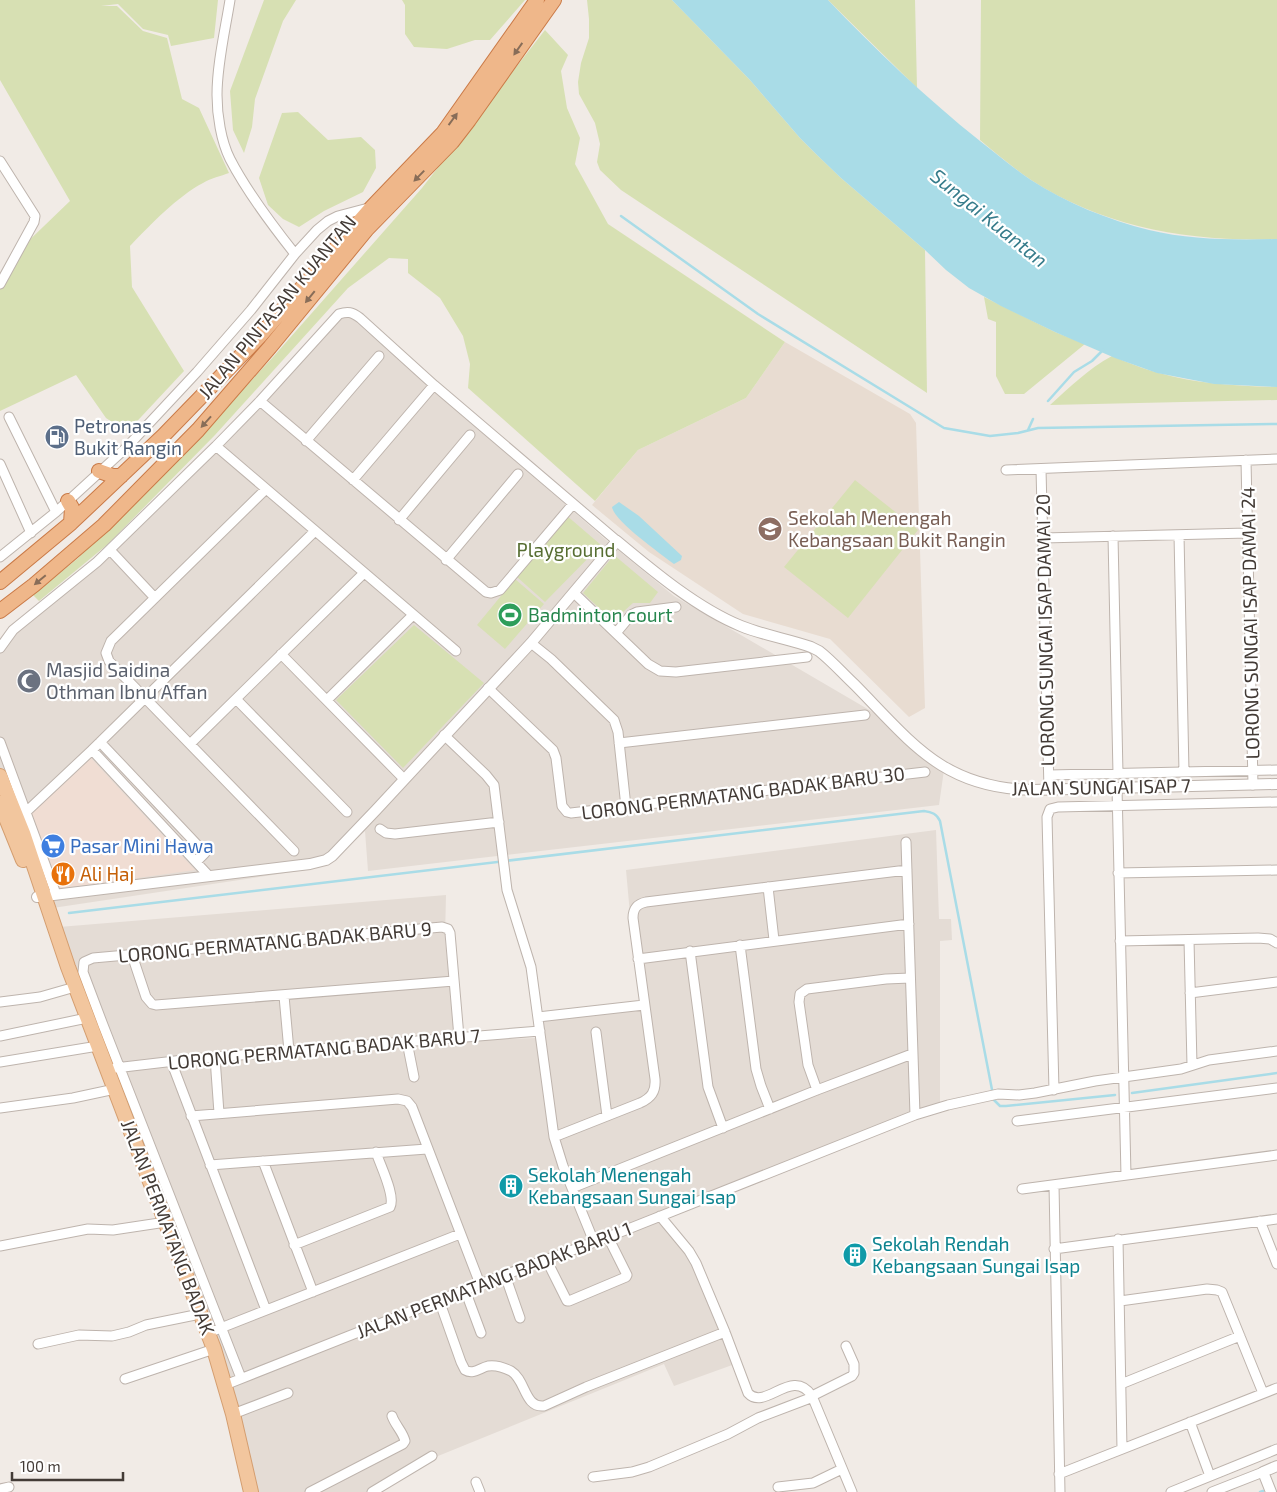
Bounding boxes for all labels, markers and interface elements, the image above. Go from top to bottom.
one-way arrow [513,42,524,55]
one-way arrow [448,112,458,126]
water label: Sungai Kuantan [926,163,1053,272]
one-way arrow [413,170,425,182]
street label: JALAN PINTASAN KUANTAN [193,210,360,403]
one-way arrow [305,291,316,304]
place label: Petronas Bukit Rangin [74,414,182,459]
one-way arrow [200,415,212,427]
fuel station icon: Petronas Bukit Rangin [44,424,70,450]
street label: LORONG SUNGAI ISAP DAMAI 24 [1236,486,1263,760]
street label: LORONG SUNGAI ISAP DAMAI 20 [1031,494,1058,766]
place label: Sekolah Menengah Kebangsaan Bukit Rangin [788,506,1006,551]
school or university icon: Sekolah Menengah Kebangsaan Bukit Rangin [757,516,783,542]
park label: Playground [517,538,615,561]
one-way arrow [34,575,47,586]
sports icon: Badminton court [497,602,523,628]
place label: Badminton court [528,603,672,626]
place label: Masjid Saidina Othman Ibnu Affan [46,658,207,703]
mosque icon: Masjid Saidina Othman Ibnu Affan [16,668,42,694]
street label: LORONG PERMATANG BADAK BARU 30 [580,761,906,824]
street label: JALAN SUNGAI ISAP 7 [1011,773,1191,800]
supermarket icon: Pasar Mini Hawa [40,833,66,859]
place label: Pasar Mini Hawa [70,834,214,857]
restaurant icon: Ali Haj [50,861,76,887]
place label: Ali Haj [80,862,134,885]
street label: LORONG PERMATANG BADAK BARU 9 [117,916,433,967]
street label: LORONG PERMATANG BADAK BARU 7 [167,1023,481,1074]
street label: JALAN PERMATANG BADAK [117,1116,220,1338]
place label: Sekolah Menengah Kebangsaan Sungai Isap [528,1163,736,1208]
building icon: Sekolah Menengah Kebangsaan Sungai Isap [498,1173,524,1199]
street label: JALAN PERMATANG BADAK BARU 1 [353,1216,635,1343]
place label: Sekolah Rendah Kebangsaan Sungai Isap [872,1232,1080,1277]
building icon: Sekolah Rendah Kebangsaan Sungai Isap [842,1242,868,1268]
scale bar [12,1450,124,1482]
text: 100 m [20,1457,61,1475]

